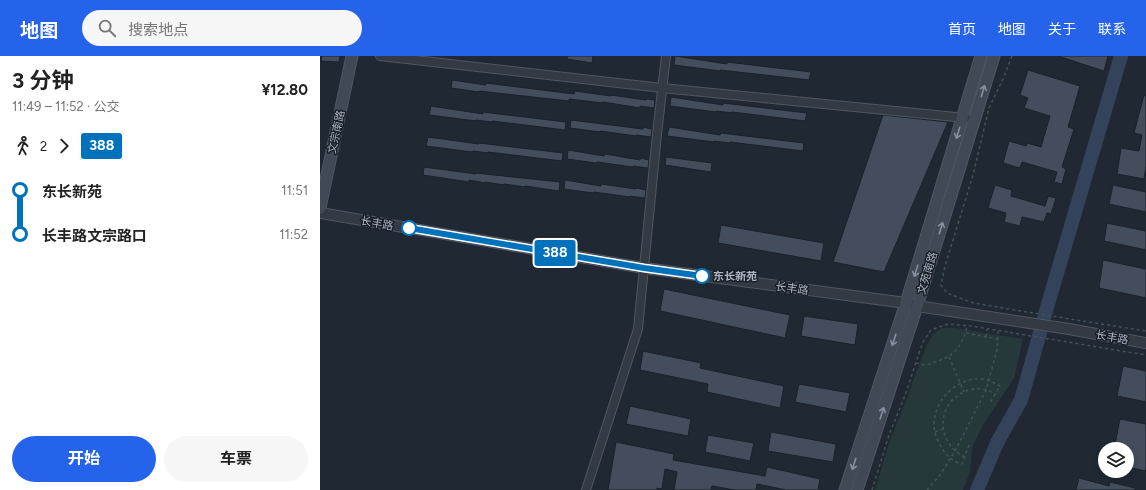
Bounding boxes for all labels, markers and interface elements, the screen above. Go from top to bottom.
search box [82,10,362,46]
icon: search [96,17,118,39]
text: 地图 [20,19,58,42]
text: 搜索地点 [128,21,188,39]
text: 首页 [948,21,976,38]
text: 地图 [998,21,1026,38]
text: 关于 [1048,21,1076,38]
text: 联系 [1098,21,1126,38]
text: 3 分钟 [12,67,73,94]
text: ¥12.80 [261,81,308,99]
one-way arrow [980,85,987,98]
text: 11:49 – 11:52 · 公交 [12,99,120,114]
street label: 文宗南路 [326,109,347,155]
one-way arrow [954,127,961,140]
icon: walk [12,135,34,157]
icon: forward [53,135,75,157]
text: 388 [89,137,114,154]
text: 2 [40,139,47,154]
text: 东长新苑 [42,183,102,201]
text: 11:51 [281,183,308,198]
street label: 长丰路 [360,214,394,233]
unlabelled marker [401,220,417,236]
one-way arrow [938,222,945,235]
text: 长丰路文宗路口 [42,227,147,245]
text: 11:52 [279,227,308,242]
line badge: 388 [532,240,578,266]
text: 388 [543,244,567,261]
street label: 文苑南路 [915,250,940,296]
one-way arrow [912,265,919,278]
marker: 东长新苑 [694,268,710,284]
place label: 东长新苑 [713,270,757,283]
street label: 长丰路 [775,280,809,297]
street label: 长丰路 [1095,328,1129,347]
one-way arrow [890,334,897,347]
one-way arrow [879,407,886,420]
button: 开始 [12,436,156,482]
button: 车票 [164,436,308,482]
map controls [1098,442,1134,478]
button: layers [1098,442,1134,478]
one-way arrow [850,457,857,470]

